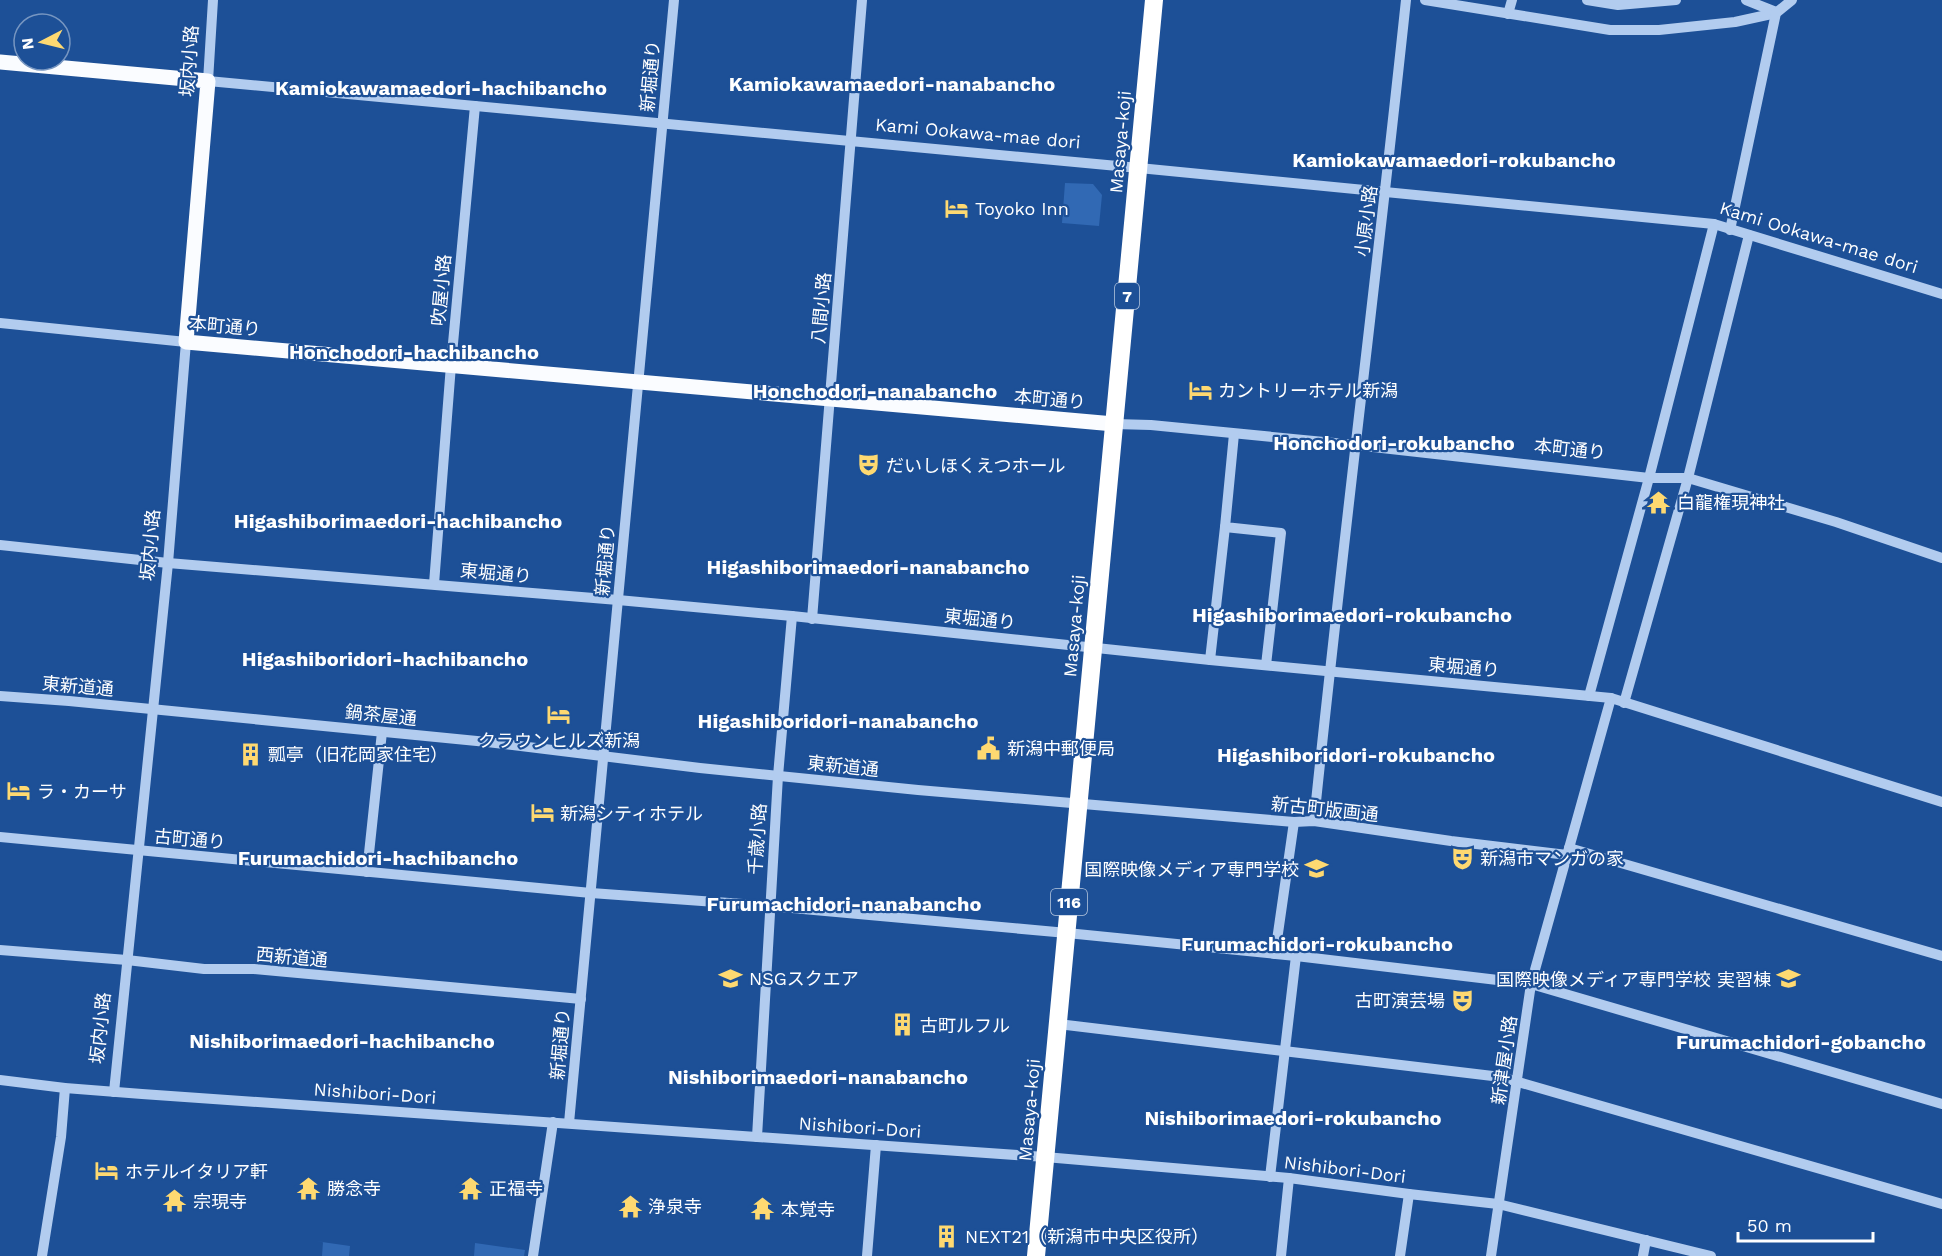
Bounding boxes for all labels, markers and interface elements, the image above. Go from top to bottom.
north arrow [12,12,72,72]
street label: 坂内小路 [176,24,202,98]
text: N [17,37,38,51]
street label: 新堀通り [636,39,664,113]
district label: Kamiokawamaedori-nanabancho [729,72,1055,96]
district label: Kamiokawamaedori-hachibancho [275,76,607,100]
street label: Masaya-koji [1105,90,1135,194]
street label: Kami Ookawa-mae dori [874,114,1082,152]
district label: Kamiokawamaedori-rokubancho [1292,148,1616,172]
street label: 小原小路 [1351,184,1381,258]
hotel icon: Toyoko Inn [944,195,970,221]
street label: Kami Ookawa-mae dori [1717,197,1921,277]
place label: Toyoko Inn [975,198,1069,219]
street label: 吹屋小路 [427,253,455,327]
street label: 八間小路 [807,271,835,345]
road number: 7 [1115,283,1139,309]
street label: 本町通り [188,312,262,340]
district label: Honchodori-hachibancho [289,340,539,364]
hotel icon: カントリーホテル新潟 [1187,377,1213,403]
district label: Honchodori-nanabancho [753,379,997,403]
place label: カントリーホテル新潟 [1218,380,1398,401]
street label: 本町通り [1013,385,1087,413]
district label: Honchodori-rokubancho [1273,431,1515,455]
street label: 本町通り [1533,435,1607,463]
theatre icon: だいしほくえつホール [855,452,881,478]
place label: だいしほくえつホール [886,455,1065,476]
temple icon: 白龍権現神社 [1646,489,1672,515]
place label: 白龍権現神社 [1677,492,1785,513]
street label: 坂内小路 [136,508,164,582]
district label: Higashiborimaedori-hachibancho [234,509,562,533]
street label: 新堀通り [591,523,619,597]
district label: Higashiborimaedori-nanabancho [707,555,1029,579]
street label: 東堀通り [459,559,533,587]
street label: Masaya-koji [1059,574,1089,678]
district label: Higashiborimaedori-rokubancho [1192,603,1512,627]
street label: 東堀通り [943,605,1017,633]
district label: Higashiboridori-hachibancho [242,647,528,671]
street label: 東堀通り [1427,653,1501,681]
street label: 東新道通 [41,672,115,700]
street label: 鍋茶屋通 [344,701,418,729]
hotel icon: クラウンヒルズ新潟 [546,701,572,727]
district label: Higashiboridori-nanabancho [698,709,978,733]
place label: クラウンヒルズ新潟 [478,730,640,751]
public building icon: 新潟中郵便局 [976,735,1002,761]
place label: 新潟中郵便局 [1007,738,1115,759]
building icon: 瓢亭（旧花岡家住宅） [237,741,263,767]
district label: Higashiboridori-rokubancho [1217,743,1495,767]
place label: 瓢亭（旧花岡家住宅） [268,744,448,765]
street label: 東新道通 [806,752,880,780]
hotel icon: ラ・カーサ [6,778,32,804]
place label: ラ・カーサ [37,781,127,802]
street label: 新古町版画通 [1270,793,1380,825]
hotel icon: 新潟シティホテル [529,800,555,826]
street label: 千歳小路 [744,802,770,876]
place label: 新潟シティホテル [560,803,703,824]
street label: 古町通り [153,825,227,853]
theatre icon: 新潟市マンガの家 [1449,845,1475,871]
district label: Furumachidori-hachibancho [238,846,518,870]
place label: 新潟市マンガの家 [1480,848,1624,869]
school or university icon: 国際映像メディア専門学校 [1304,856,1330,882]
place label: 国際映像メディア専門学校 [1084,859,1299,880]
road number: 116 [1051,889,1087,915]
district label: Furumachidori-nanabancho [707,892,981,916]
district label: Furumachidori-rokubancho [1181,932,1453,956]
street label: 西新道通 [255,943,329,971]
school or university icon: NSGスクエア [718,965,744,991]
school or university icon: 国際映像メディア専門学校 実習棟 [1776,966,1802,992]
place label: NSGスクエア [749,968,859,989]
place label: 国際映像メディア専門学校 実習棟 [1496,969,1771,990]
theatre icon: 古町演芸場 [1450,987,1476,1013]
place label: 古町演芸場 [1355,990,1445,1011]
street label: 坂内小路 [86,991,114,1065]
street label: 新堀通り [546,1007,574,1081]
building icon: 古町ルフル [889,1012,915,1038]
street label: 新津屋小路 [1487,1014,1521,1106]
place label: 古町ルフル [920,1015,1010,1036]
district label: Nishiborimaedori-hachibancho [189,1029,495,1053]
district label: Furumachidori-gobancho [1676,1030,1926,1054]
street label: Masaya-koji [1014,1058,1044,1162]
district label: Nishiborimaedori-nanabancho [668,1065,968,1089]
street label: Nishibori-Dori [313,1078,437,1108]
district label: Nishiborimaedori-rokubancho [1144,1106,1442,1130]
street label: Nishibori-Dori [798,1112,922,1142]
street label: Nishibori-Dori [1283,1151,1407,1187]
hotel icon: ホテルイタリア軒 [94,1158,120,1184]
place label: ホテルイタリア軒 [125,1161,268,1182]
temple icon: 勝念寺 [296,1175,322,1201]
temple icon: 正福寺 [458,1175,484,1201]
place label: 勝念寺 [327,1178,381,1199]
place label: 正福寺 [489,1178,543,1199]
temple icon: 宗現寺 [162,1188,188,1214]
place label: 宗現寺 [193,1191,247,1212]
temple icon: 浄泉寺 [617,1193,643,1219]
place label: 浄泉寺 [648,1196,702,1217]
temple icon: 本覚寺 [750,1196,776,1222]
place label: 本覚寺 [781,1199,835,1220]
scale bar [1738,1205,1873,1243]
text: 50 m [1747,1215,1792,1236]
building icon: NEXT21（新潟市中央区役所） [934,1223,960,1249]
place label: NEXT21（新潟市中央区役所） [965,1226,1209,1247]

